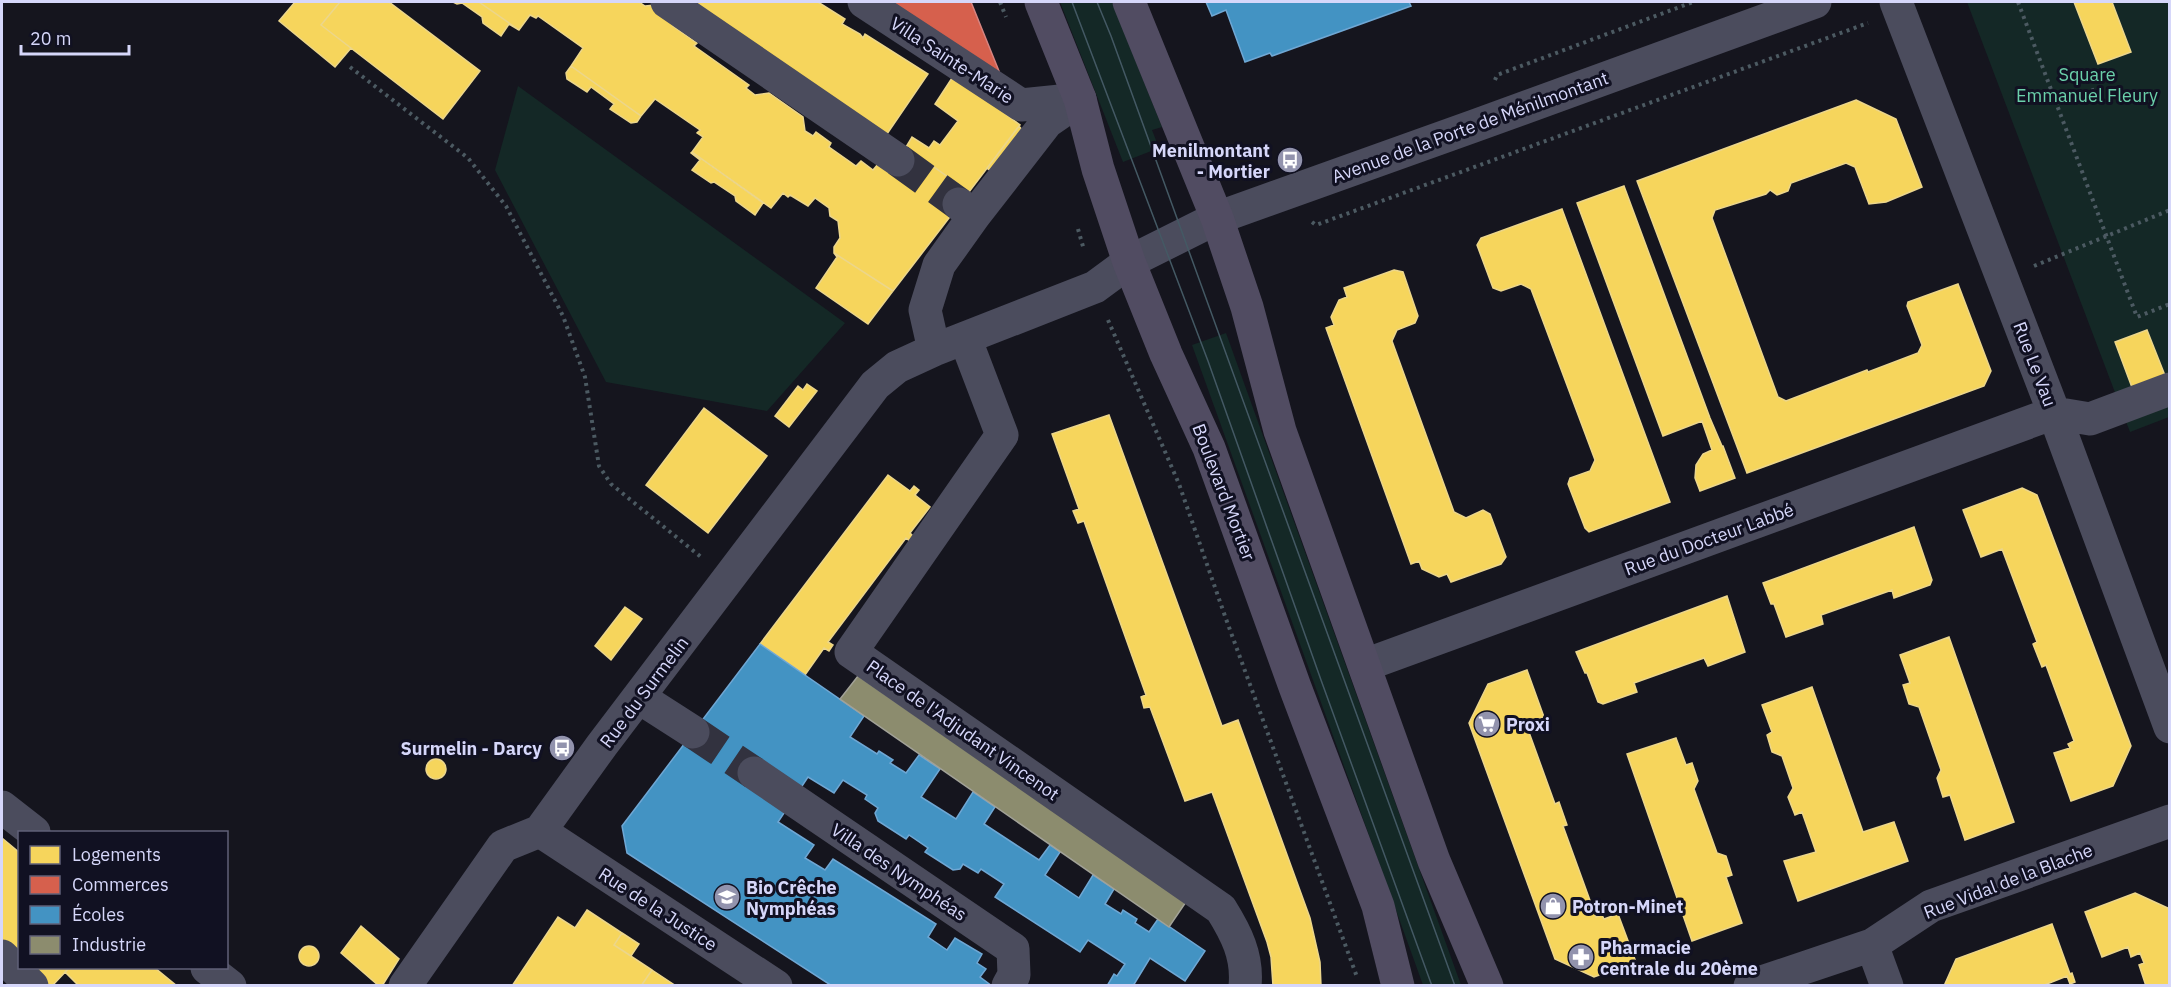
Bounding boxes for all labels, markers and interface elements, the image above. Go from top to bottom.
street label: Villa Sainte-Marie [886,12,1018,109]
scale bar [21,18,129,56]
text: 20 m [30,27,72,50]
park label: Square Emmanuel Fleury [2016,63,2158,107]
street label: Avenue de la Porte de Ménilmontant [1329,66,1611,188]
place label: Menilmontant - Mortier [1152,139,1270,183]
bus stop icon: Menilmontant - Mortier [1275,145,1305,175]
street label: Rue Le Vau [2008,318,2062,410]
street label: Boulevard Mortier [1187,420,1261,564]
street label: Rue du Docteur Labbé [1621,498,1797,580]
street label: Rue du Surmelin [595,632,693,752]
street label: Place de l'Adjudant Vincenot [862,655,1064,805]
supermarket icon: Proxi [1472,709,1502,739]
place label: Proxi [1506,713,1550,736]
bus stop icon: Surmelin - Darcy [547,733,577,763]
place label: Surmelin - Darcy [401,737,542,760]
street label: Villa des Nymphéas [827,818,971,926]
legend [18,831,228,969]
street label: Rue Vidal de la Blache [1920,838,2096,924]
text: Logements [72,843,161,866]
street label: Rue de la Justice [594,862,722,956]
text: Commerces [72,873,169,896]
place label: Bio Crêche Nymphéas [746,876,837,920]
school or university icon: Bio Crêche Nymphéas [712,882,742,912]
shop icon: Potron-Minet [1538,891,1568,921]
place label: Potron-Minet [1572,895,1683,918]
text: Écoles [72,903,125,926]
text: Industrie [72,933,146,956]
place label: Pharmacie centrale du 20ème [1600,936,1758,980]
pharmacy icon: Pharmacie centrale du 20ème [1566,942,1596,972]

